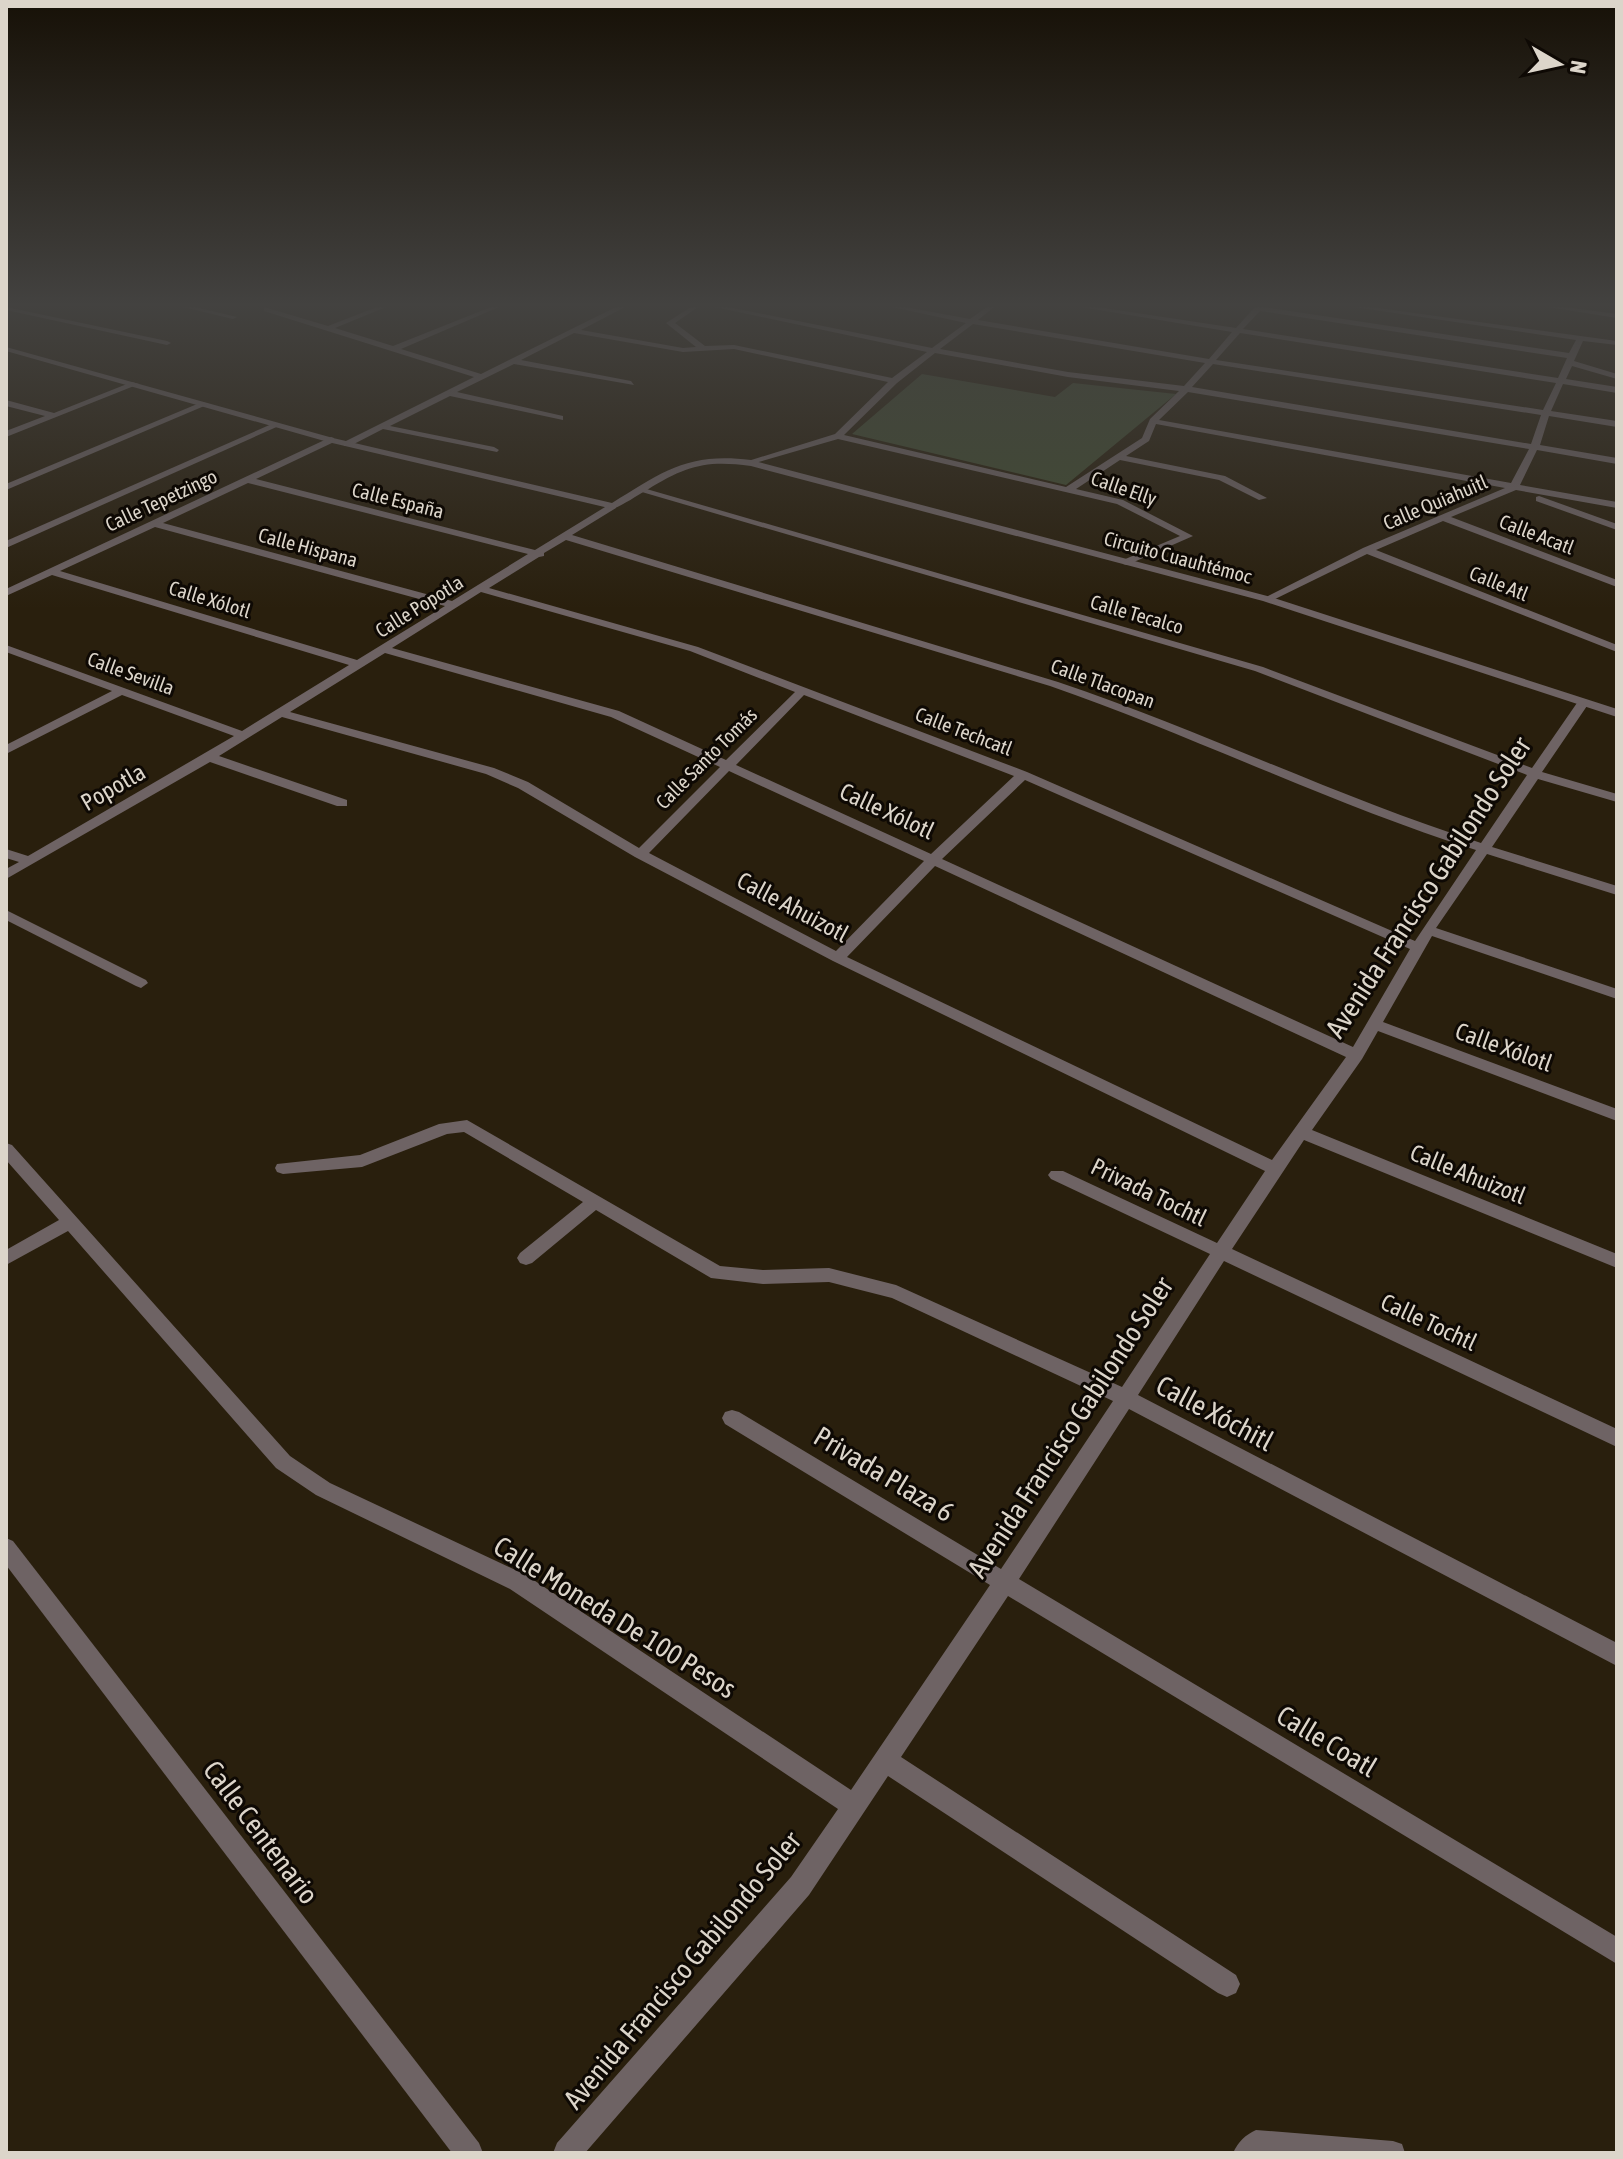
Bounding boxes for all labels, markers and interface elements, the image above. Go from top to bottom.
north arrow [1519,24,1599,104]
text: N [1565,59,1593,76]
street label: Calle Tepetzingo [101,464,221,536]
street label: Calle Elly [1088,466,1160,510]
street label: Calle Quiahuitl [1380,469,1491,534]
street label: Calle España [350,477,446,523]
street label: Calle Acatl [1496,509,1578,559]
street label: Calle Hispana [256,523,360,571]
street label: Circuito Cuauhtémoc [1102,526,1255,588]
street label: Calle Atl [1466,561,1532,605]
street label: Calle Popotla [371,570,467,642]
street label: Calle Xólotl [166,576,254,623]
street label: Calle Tecalco [1088,590,1186,638]
street label: Calle Sevilla [85,647,177,699]
street label: Calle Tlacopan [1048,654,1158,712]
street label: Calle Techcatl [912,702,1016,760]
street label: Calle Santo Tomás [651,703,761,813]
street label: Avenida Francisco Gabilondo Soler [1319,730,1538,1043]
street label: Popotla [76,758,150,816]
street label: Calle Xólotl [836,777,939,845]
street label: Calle Ahuizotl [733,866,854,948]
street label: Calle Xólotl [1452,1017,1557,1077]
street label: Calle Ahuizotl [1406,1139,1530,1210]
street label: Privada Tochtl [1087,1152,1212,1232]
street label: Avenida Francisco Gabilondo Soler [961,1270,1180,1583]
street label: Calle Tochtl [1377,1288,1482,1356]
street label: Calle Xóchitl [1151,1369,1280,1457]
street label: Privada Plaza 6 [808,1420,960,1528]
street label: Calle Moneda De 100 Pesos [488,1529,742,1705]
street label: Calle Coatl [1271,1699,1383,1784]
street label: Calle Centenario [197,1754,325,1910]
street label: Avenida Francisco Gabilondo Soler [557,1824,808,2115]

